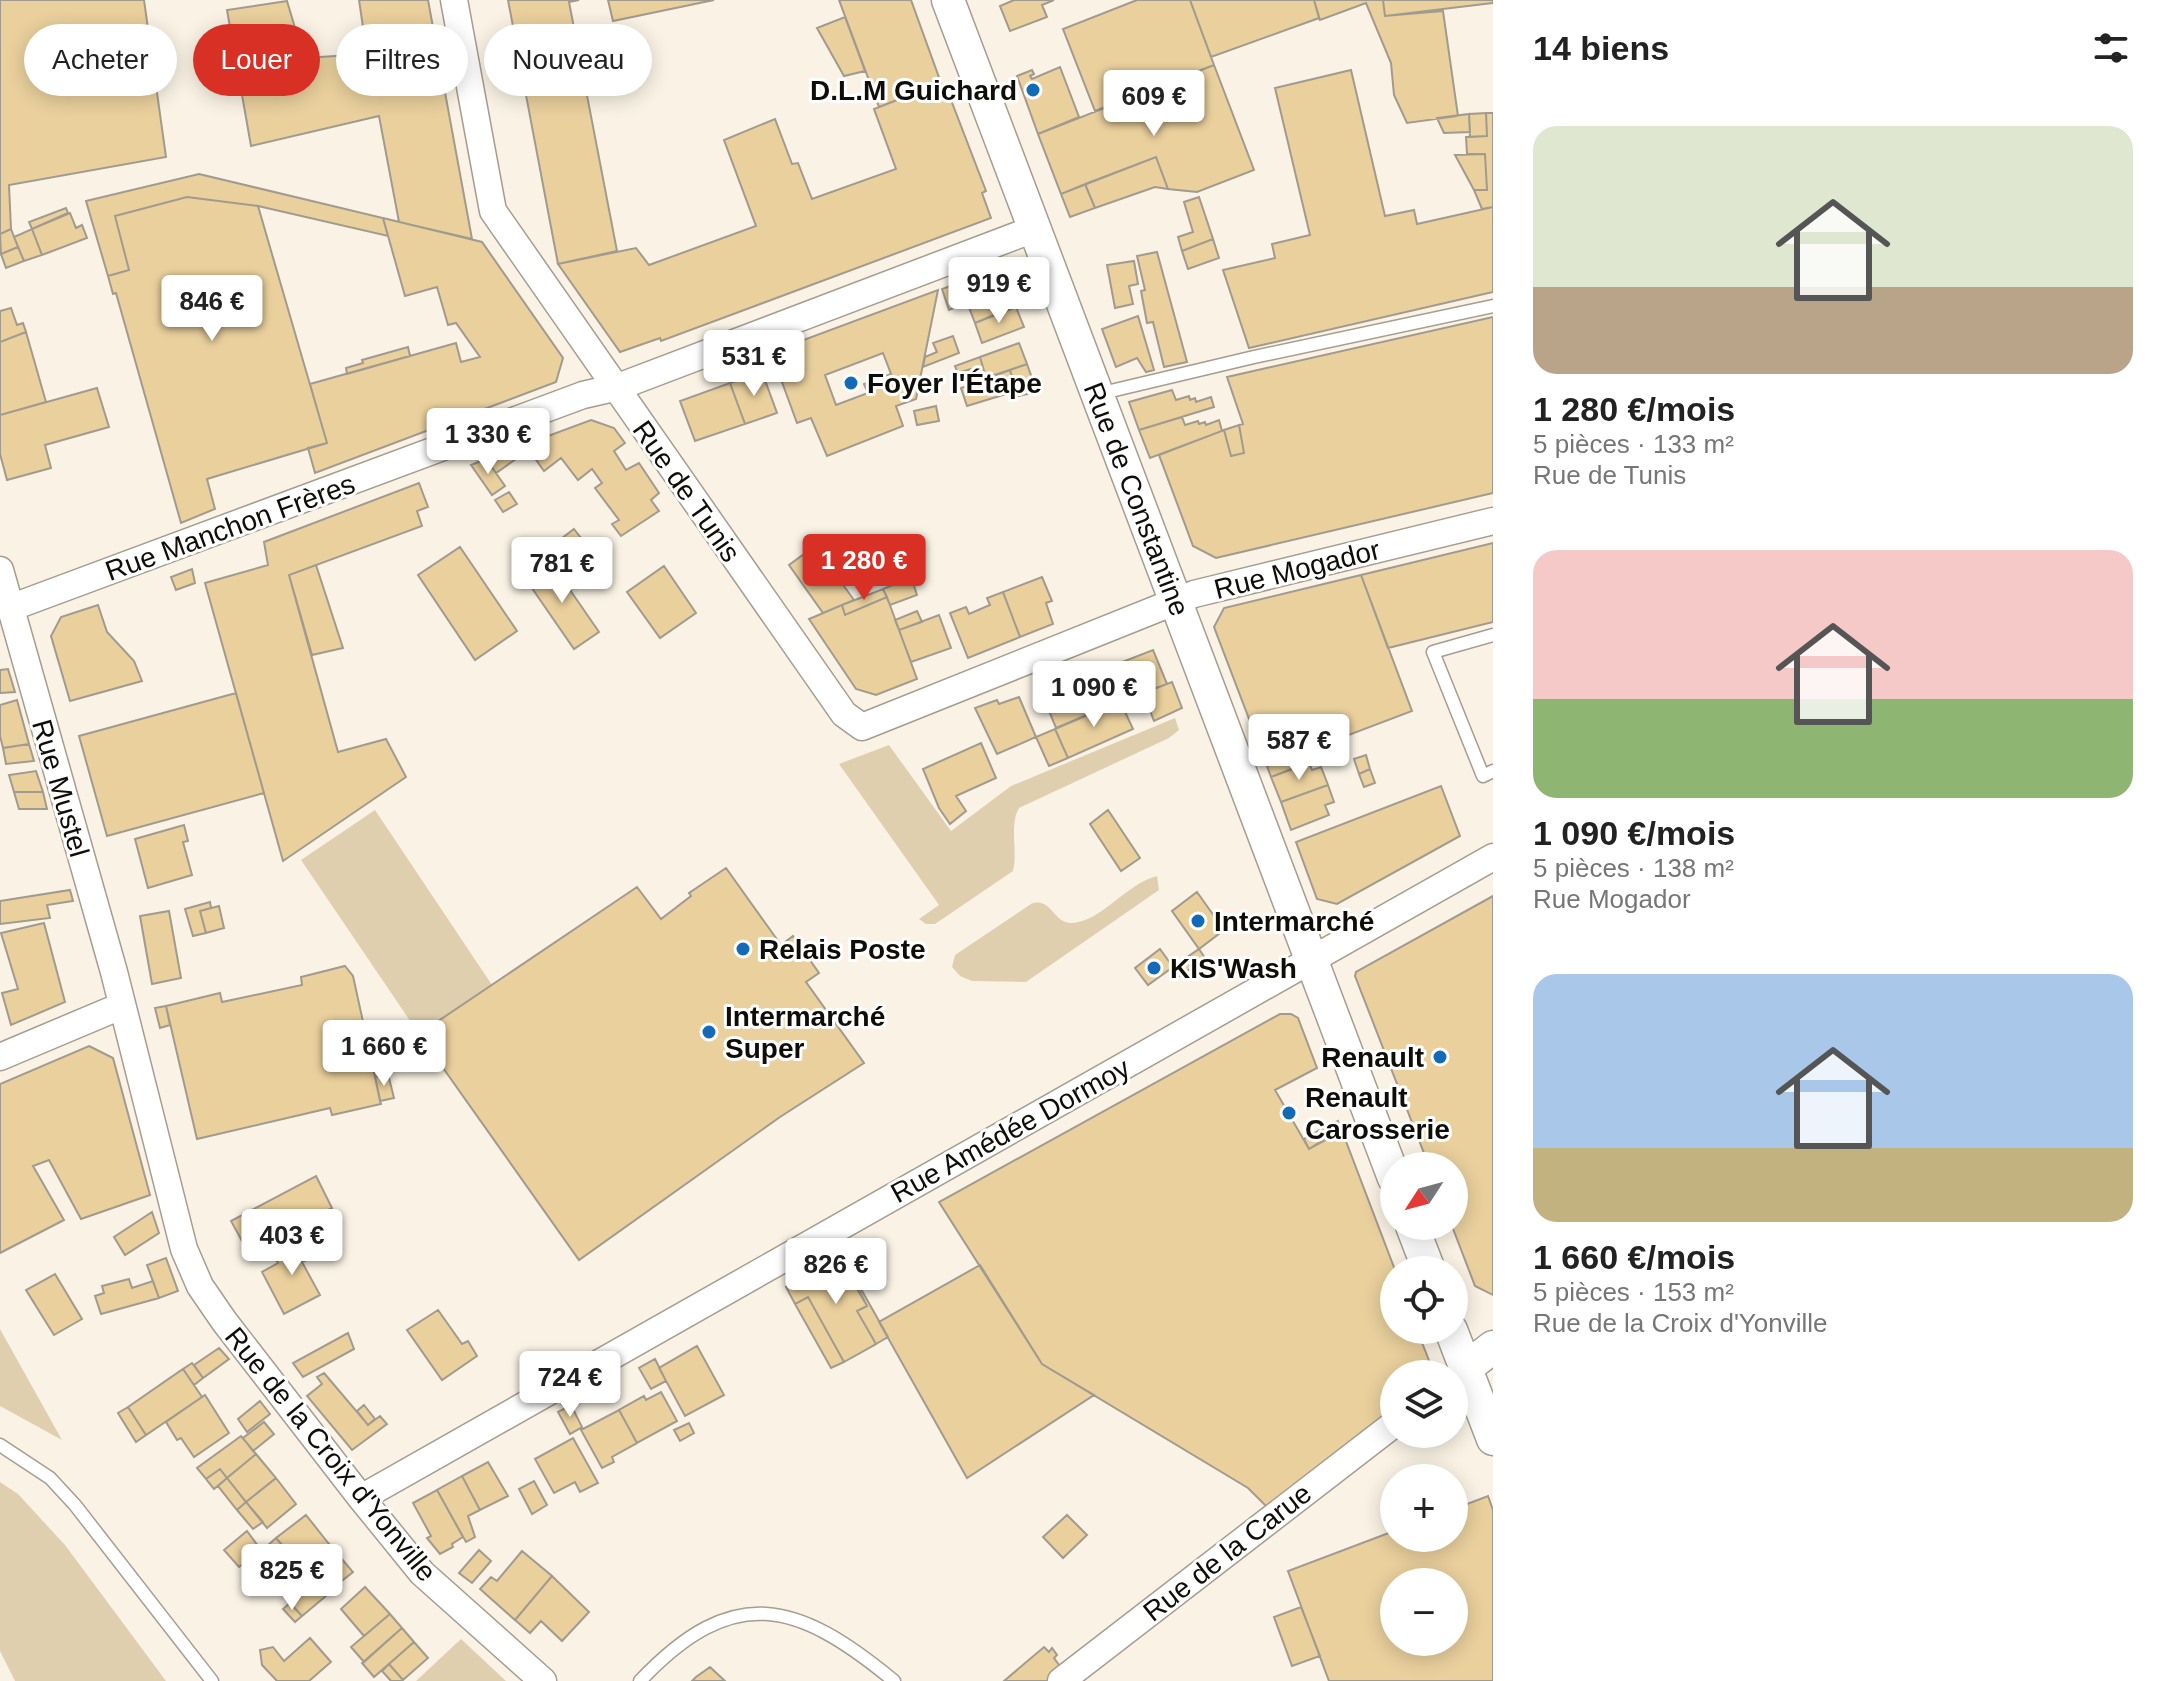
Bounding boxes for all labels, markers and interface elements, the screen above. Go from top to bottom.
chip: Acheter [24,24,177,96]
chip: Louer [193,24,320,96]
chip: Filtres [336,24,468,96]
chip: Nouveau [484,24,652,96]
icon: filters [2089,26,2133,70]
text: 14 biens [1533,29,1669,67]
pin: 609 € [1098,70,1210,138]
place label: D.L.M Guichard [810,75,1017,106]
marker: D.L.M Guichard [1024,81,1042,99]
text: 609 € [1121,81,1187,111]
icon: home [1761,178,1905,322]
pin: 919 € [943,257,1055,325]
text: 919 € [966,268,1032,298]
pin: 846 € [156,275,268,343]
text: 846 € [179,286,245,316]
pin: 531 € [698,330,810,398]
text: 531 € [721,341,787,371]
place label: Foyer l'Étape [867,368,1042,399]
marker: Foyer l'Étape [842,374,860,392]
street label: Rue de Constantine [1078,378,1195,620]
text: 1 280 €/mois [1533,390,1735,428]
pin: 1 330 € [414,408,562,476]
street label: Rue de Tunis [627,415,747,568]
text: 1 330 € [445,419,531,449]
text: 5 pièces · 133 m² [1533,429,1734,459]
text: Rue de Tunis [1533,460,1686,490]
street label: Rue Manchon Frères [101,468,359,587]
pin: 1 280 € [790,534,938,602]
street label: Rue Mogador [1211,534,1383,605]
pin: 781 € [506,537,618,605]
text: 1 280 € [821,545,907,575]
text: 781 € [529,548,595,578]
icon: home [1761,602,1905,746]
pin: 1 090 € [1020,661,1168,729]
text: 1 090 € [1051,672,1137,702]
pin: 587 € [1243,714,1355,782]
street label: Rue Mustel [26,716,95,860]
text: 587 € [1266,725,1332,755]
text: 1 090 €/mois [1533,814,1735,852]
text: 5 pièces · 138 m² [1533,853,1734,883]
text: Rue Mogador [1533,884,1691,914]
place label: Intermarché [1214,906,1374,937]
marker: Intermarché [1189,912,1207,930]
place label: Relais Poste [759,934,926,965]
marker: Relais Poste [734,940,752,958]
place label: KIS'Wash [1170,953,1297,984]
marker: KIS'Wash [1145,959,1163,977]
place label: Intermarché Super [725,1001,885,1064]
pin: 1 660 € [310,1020,458,1088]
marker: Intermarché Super [700,1023,718,1041]
icon: home [1761,1026,1905,1170]
text: 1 660 € [341,1031,427,1061]
place label: Renault [1321,1042,1424,1073]
marker: Renault [1431,1048,1449,1066]
street label: Rue Amédée Dormoy [886,1052,1135,1209]
place label: Renault Carosserie [1305,1082,1450,1145]
marker: Renault Carosserie [1280,1104,1298,1122]
north arrow [1380,1152,1468,1240]
map controls [1380,1152,1468,1656]
pin: 403 € [236,1209,348,1277]
text: 403 € [259,1220,325,1250]
pin: 826 € [780,1238,892,1306]
text: 1 660 €/mois [1533,1238,1735,1276]
text: 826 € [803,1249,869,1279]
button: locate [1380,1256,1468,1344]
text: 5 pièces · 153 m² [1533,1277,1734,1307]
text: Rue de la Croix d'Yonville [1533,1308,1828,1338]
street label: Rue de la Croix d'Yonville [219,1321,442,1587]
pin: 724 € [514,1351,626,1419]
button: layers [1380,1360,1468,1448]
text: 724 € [537,1362,603,1392]
button: + [1380,1464,1468,1552]
street label: Rue de la Carue [1137,1477,1317,1627]
pin: 825 € [236,1544,348,1612]
text: 825 € [259,1555,325,1585]
button: − [1380,1568,1468,1656]

